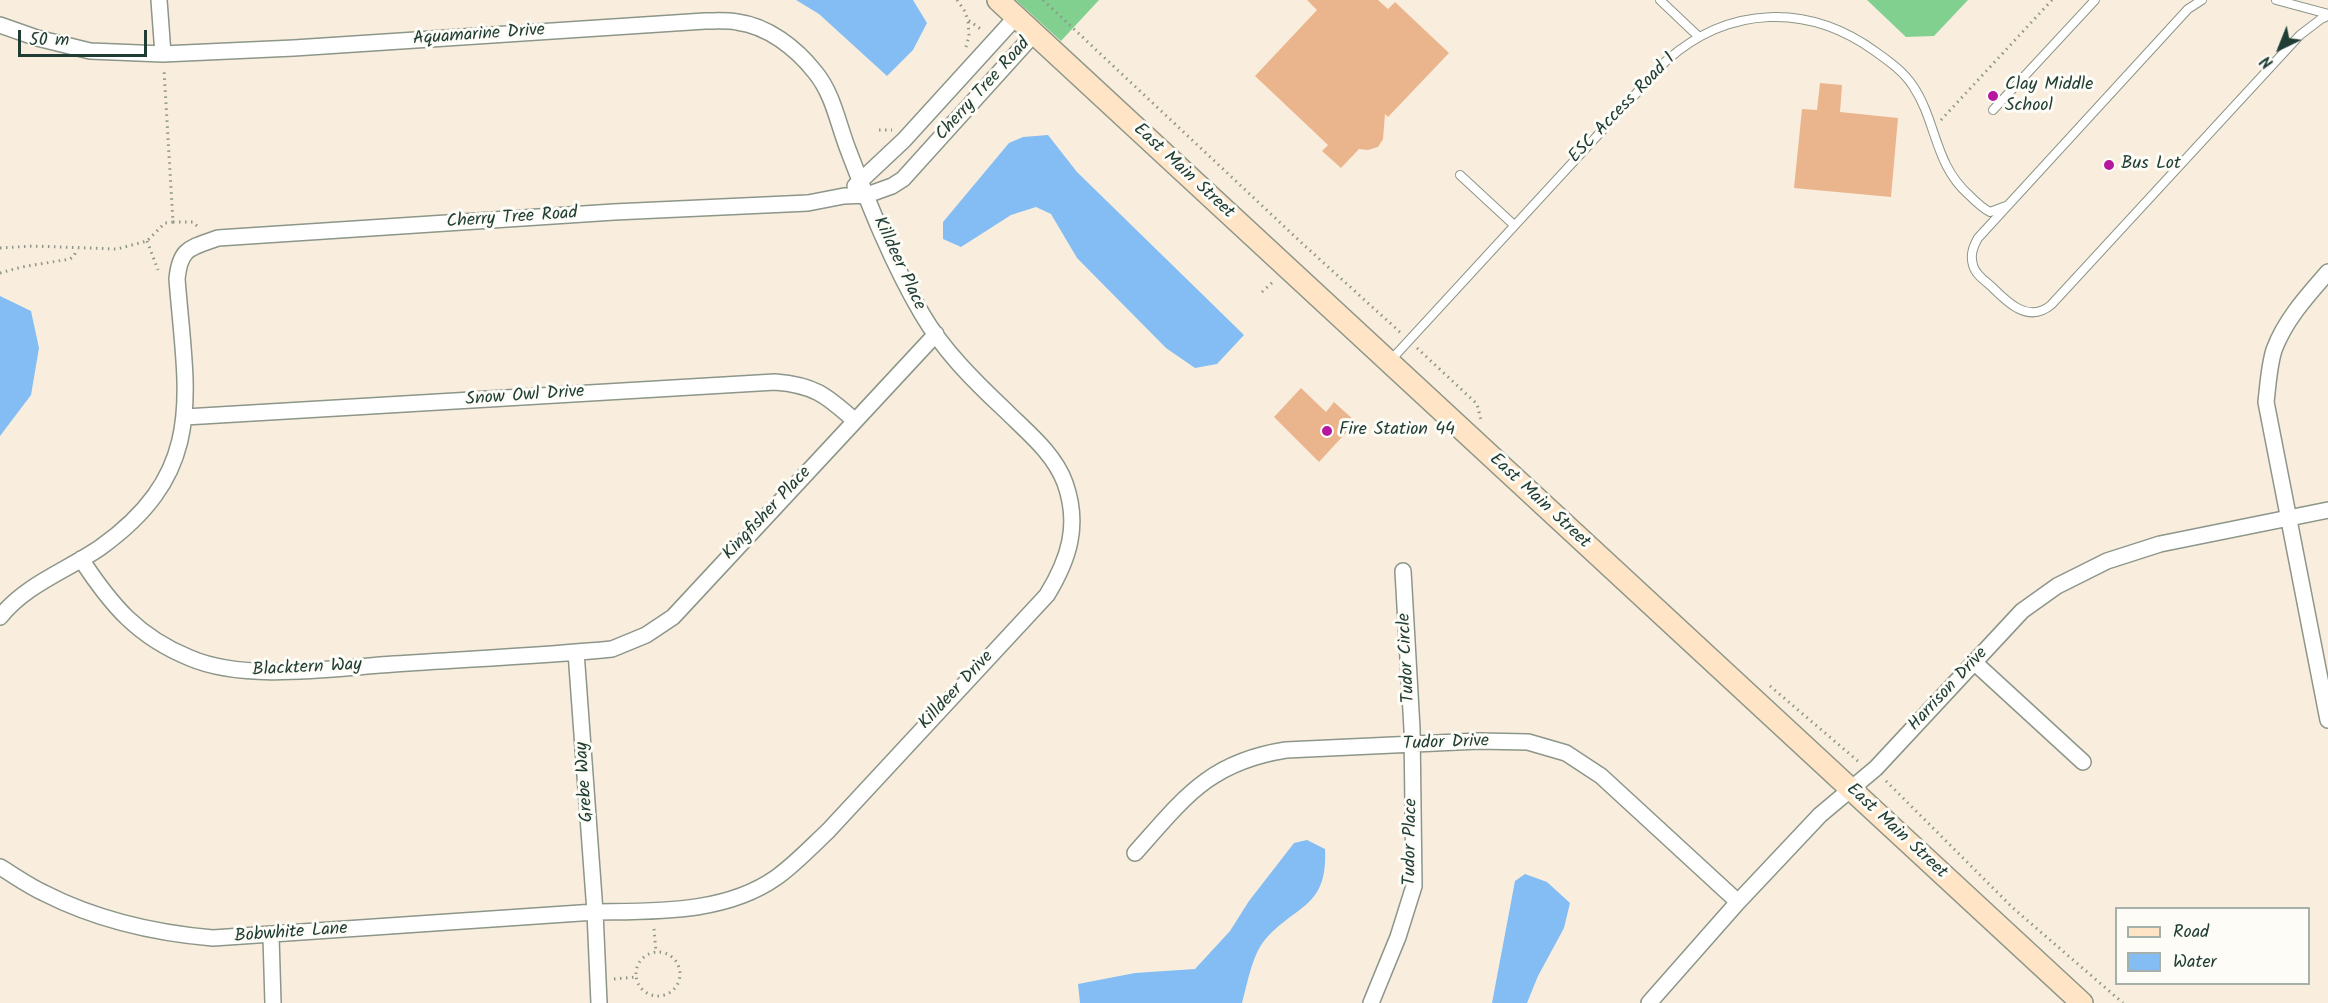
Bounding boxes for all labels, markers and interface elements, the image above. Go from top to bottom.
scale bar [21,18,150,56]
north arrow [2250,18,2310,78]
street label: Aquamarine Drive [412,21,546,51]
text: 50 m [29,26,69,55]
street label: Cherry Tree Road [932,34,1036,146]
street label: ESC Access Road 1 [1565,49,1681,169]
text: N [2255,49,2280,74]
place label: Clay Middle School [2005,75,2093,118]
marker: Clay Middle School [1986,89,2000,103]
street label: East Main Street [1128,120,1238,224]
place label: Bus Lot [2121,154,2181,176]
marker: Bus Lot [2102,158,2116,172]
street label: Cherry Tree Road [446,204,578,234]
street label: Killdeer Place [867,214,929,314]
street label: Snow Owl Drive [465,382,585,412]
place label: Fire Station 44 [1339,420,1455,442]
marker: Fire Station 44 [1320,424,1334,438]
street label: East Main Street [1484,450,1594,554]
street label: Kingfisher Place [719,463,817,565]
street label: Tudor Circle [1395,612,1421,704]
street label: Harrison Drive [1905,644,1993,736]
street label: Killdeer Drive [915,647,999,735]
street label: Blacktern Way [252,655,362,683]
street label: Tudor Drive [1403,732,1489,756]
street label: Grebe Way [572,741,600,823]
street label: East Main Street [1841,780,1951,884]
street label: Tudor Place [1400,798,1424,886]
legend [2115,907,2310,985]
text: Road [2173,918,2209,947]
street label: Bobwhite Lane [234,919,348,949]
text: Water [2173,948,2217,977]

